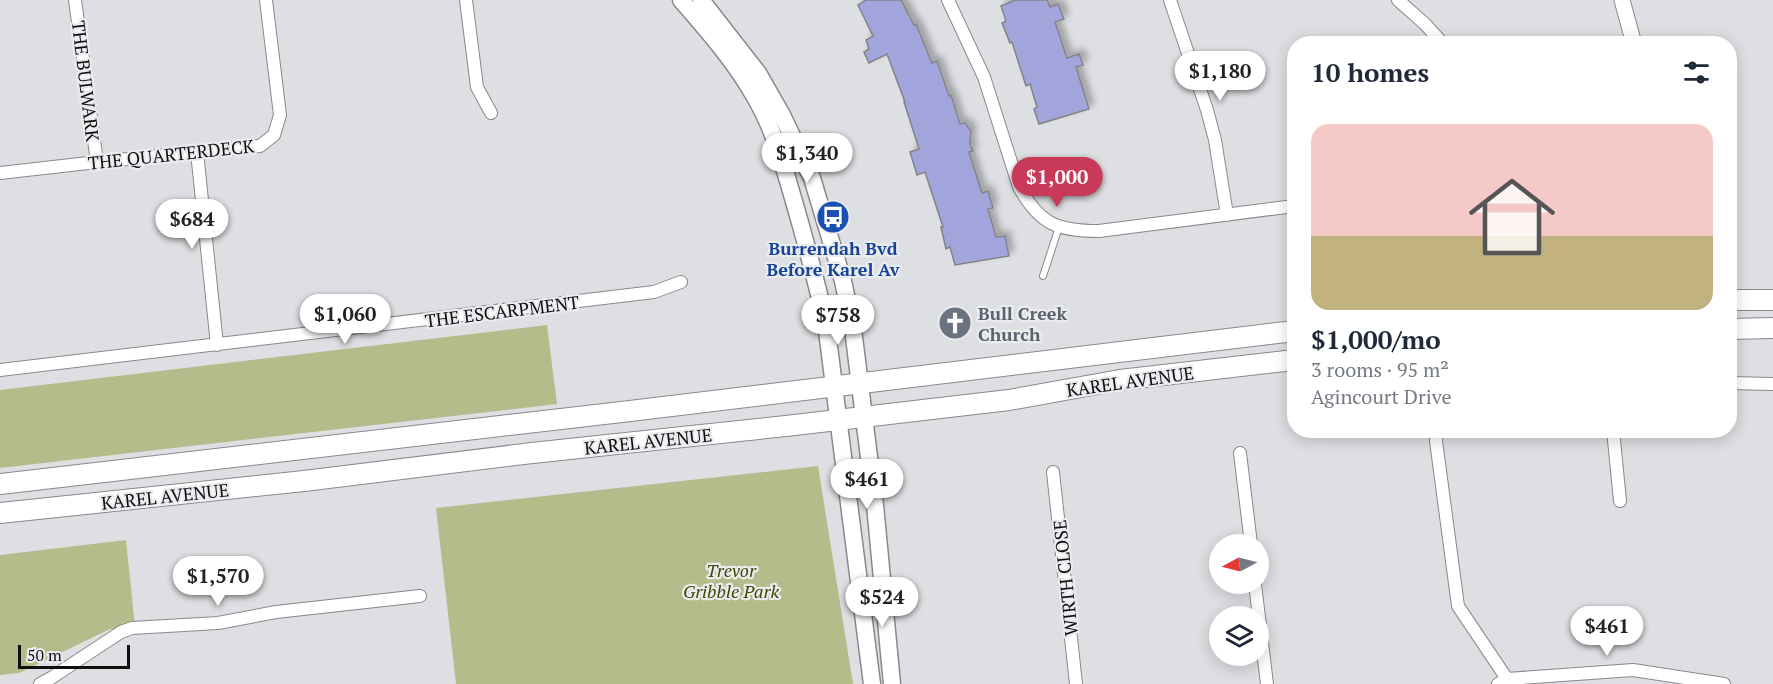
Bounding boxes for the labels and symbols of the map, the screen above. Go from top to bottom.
street label: THE BULWARK [67,19,105,143]
pin: $1,180 [1171,51,1269,102]
street label: THE QUARTERDECK [87,133,256,175]
pin: $1,340 [758,133,856,184]
pin: $1,000 [1008,157,1106,208]
pin: $684 [156,199,228,250]
bus stop icon: Burrendah Bvd Before Karel Av [815,199,851,235]
place label: Burrendah Bvd Before Karel Av [766,236,900,281]
street label: THE ESCARPMENT [423,290,581,332]
pin: $1,060 [296,294,394,345]
pin: $758 [802,295,874,346]
place label: Bull Creek Church [978,301,1068,346]
church icon: Bull Creek Church [937,305,973,341]
street label: KAREL AVENUE [1065,360,1195,402]
street label: KAREL AVENUE [583,422,713,460]
pin: $461 [831,459,903,510]
street label: KAREL AVENUE [100,477,230,515]
street label: WIRTH CLOSE [1047,519,1083,637]
north arrow [1209,534,1269,594]
pin: $1,570 [169,556,267,607]
park label: Trevor Gribble Park [683,558,779,603]
pin: $524 [846,577,918,628]
pin: $461 [1571,606,1643,657]
scale bar [18,642,130,670]

